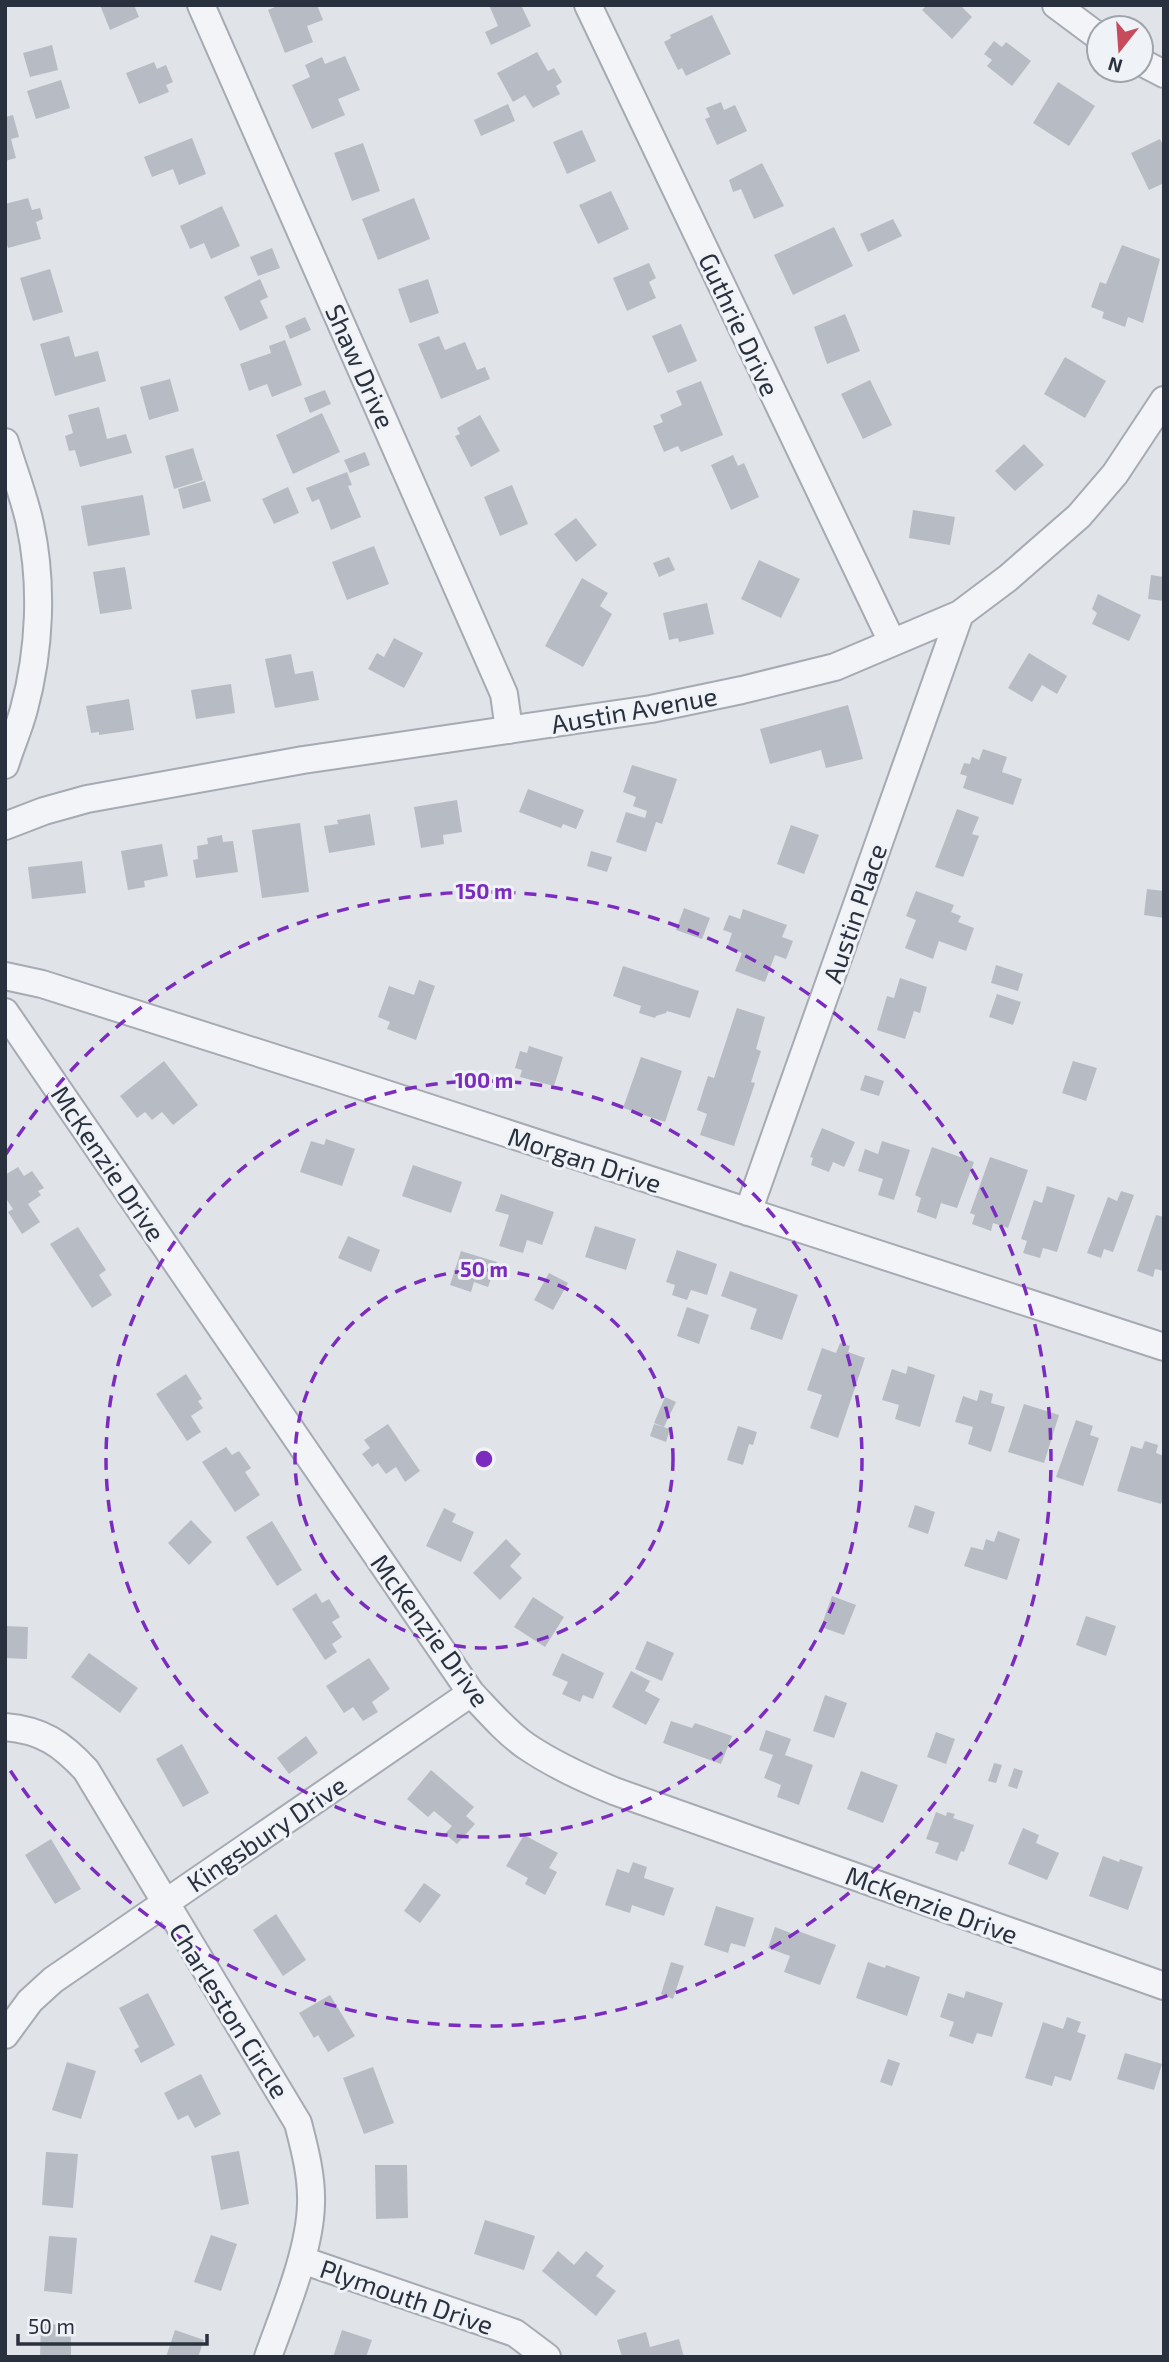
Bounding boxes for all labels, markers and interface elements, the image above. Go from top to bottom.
north arrow [1085,14,1155,84]
text: N [1105,53,1125,79]
street label: Guthrie Drive [693,247,787,401]
street label: Shaw Drive [320,299,402,433]
street label: Austin Avenue [549,679,719,739]
street label: Austin Place [816,839,892,987]
text: 150 m [456,878,512,903]
text: 100 m [455,1067,513,1092]
street label: McKenzie Drive [46,1079,172,1247]
street label: Morgan Drive [505,1120,665,1198]
text: 50 m [460,1256,508,1281]
centre of rings [472,1447,496,1471]
street label: McKenzie Drive [365,1548,497,1712]
street label: Kingsbury Drive [180,1768,352,1898]
street label: McKenzie Drive [842,1859,1022,1949]
street label: Charleston Circle [164,1917,296,2103]
street label: Plymouth Drive [316,2252,498,2340]
scale bar [18,2302,206,2346]
text: 50 m [28,2313,75,2338]

